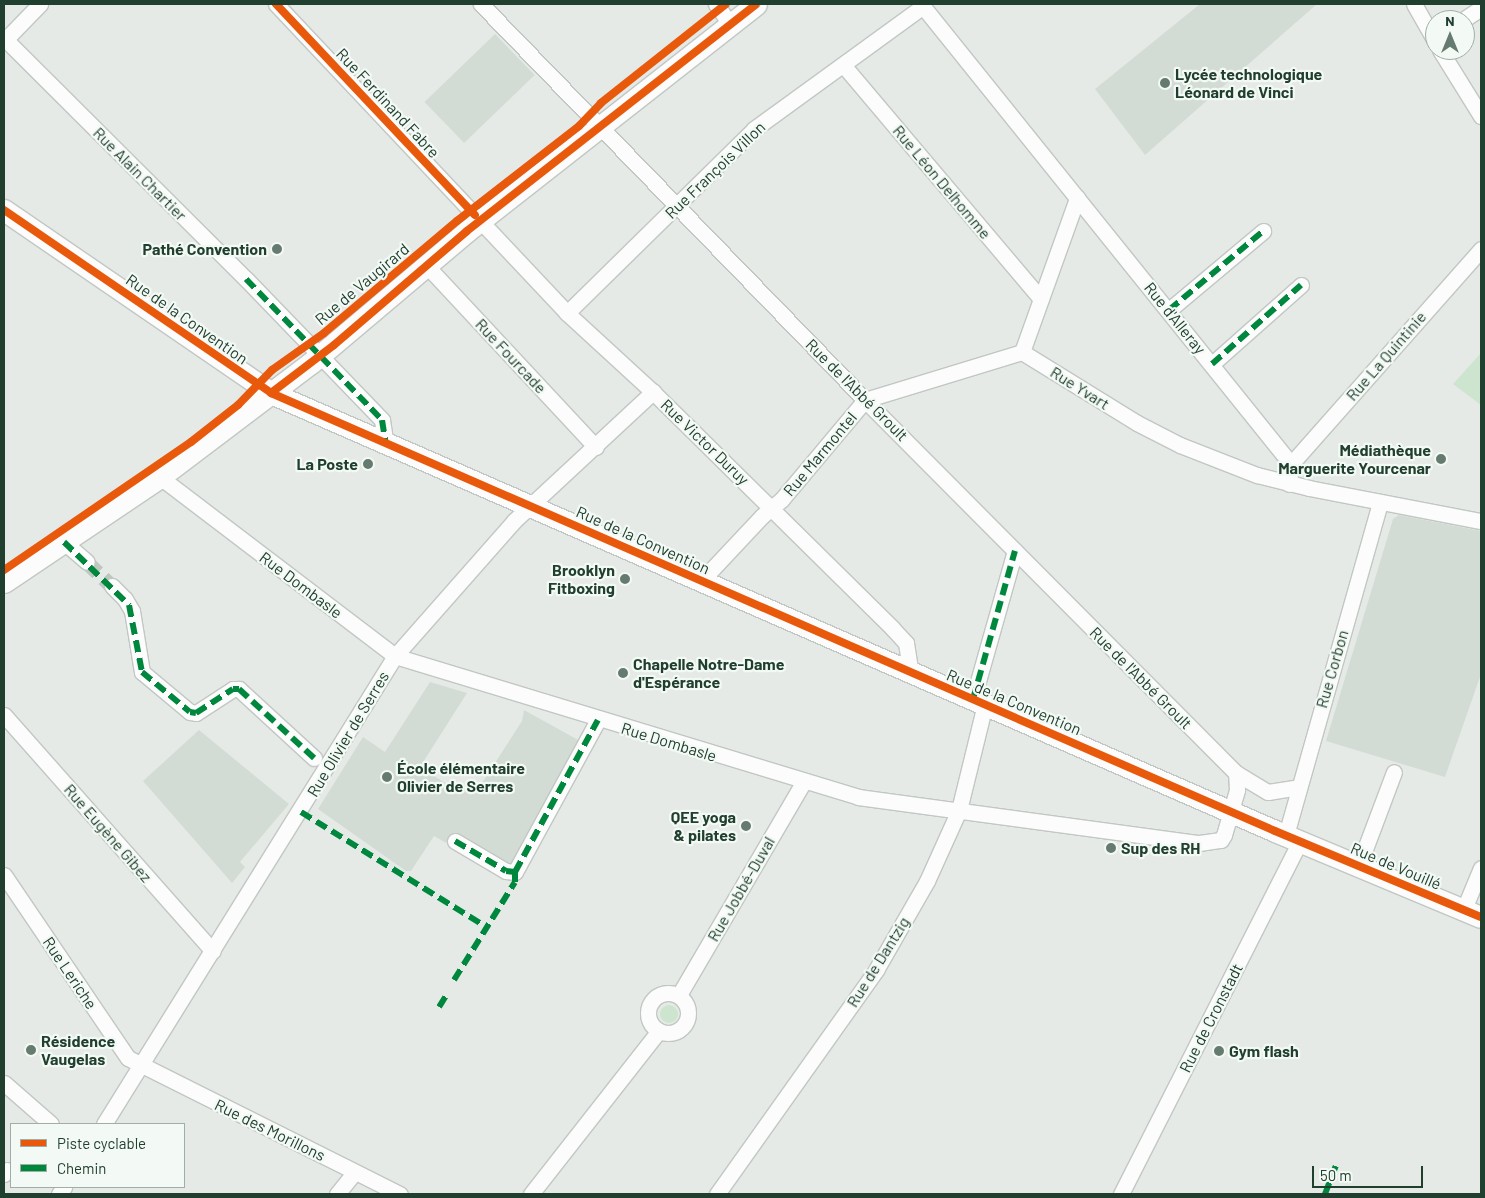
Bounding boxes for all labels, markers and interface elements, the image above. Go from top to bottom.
north arrow [1425,10,1475,60]
text: N [1445,12,1455,29]
street label: Rue Ferdinand Fabre [332,44,444,162]
place label: Lycée technologique Léonard de Vinci [1175,64,1322,102]
marker: Lycée technologique Léonard de Vinci [1159,77,1171,89]
street label: Rue François Villon [661,117,769,223]
street label: Rue Léon Delhomme [889,121,995,243]
street label: Rue Alain Chartier [89,123,191,225]
place label: Pathé Convention [142,239,267,259]
street label: Rue de Vaugirard [311,239,413,329]
marker: Pathé Convention [271,243,283,255]
street label: Rue de la Convention [122,270,252,368]
street label: Rue d'Alleray [1140,278,1210,358]
street label: Rue La Quintinie [1342,307,1430,405]
street label: Rue Fourcade [471,315,551,397]
street label: Rue de l'Abbé Groult [802,335,912,445]
street label: Rue Yvart [1047,362,1113,414]
street label: Rue Victor Duruy [657,395,753,489]
street label: Rue Marmontel [779,408,861,500]
place label: Médiathèque Marguerite Yourcenar [1278,440,1431,478]
marker: Médiathèque Marguerite Yourcenar [1435,453,1447,465]
place label: La Poste [296,454,358,474]
marker: La Poste [362,458,374,470]
street label: Rue de la Convention [573,502,713,578]
street label: Rue Dombasle [256,548,346,622]
place label: Brooklyn Fitboxing [548,560,615,598]
marker: Brooklyn Fitboxing [619,573,631,585]
street label: Rue de l'Abbé Groult [1086,623,1196,733]
street label: Rue Corbon [1312,628,1352,710]
place label: Chapelle Notre-Dame d'Espérance [633,654,784,692]
street label: Rue de la Convention [944,665,1084,739]
marker: Chapelle Notre-Dame d'Espérance [617,667,629,679]
street label: Rue Olivier de Serres [303,668,393,800]
street label: Rue Dombasle [619,718,719,766]
place label: École élémentaire Olivier de Serres [397,758,525,796]
marker: École élémentaire Olivier de Serres [381,771,393,783]
street label: Rue Eugène Gibez [60,780,156,886]
place label: QEE yoga & pilates [671,807,736,845]
marker: QEE yoga & pilates [740,820,752,832]
street label: Rue Jobbé-Duval [703,833,779,945]
place label: Sup des RH [1121,838,1200,858]
street label: Rue de Vouillé [1348,838,1444,894]
marker: Sup des RH [1105,842,1117,854]
street label: Rue de Dantzig [843,913,913,1011]
street label: Rue Leriche [39,933,101,1013]
street label: Rue de Cronstadt [1175,960,1247,1076]
place label: Résidence Vaugelas [41,1031,115,1069]
place label: Gym flash [1229,1041,1299,1061]
marker: Résidence Vaugelas [25,1044,37,1056]
marker: Gym flash [1213,1045,1225,1057]
street label: Rue des Morillons [212,1095,328,1165]
legend [10,1123,185,1188]
text: Piste cyclable [57,1134,146,1152]
scale bar [1315,1156,1426,1188]
text: Chemin [57,1159,106,1177]
text: 50 m [1320,1166,1352,1184]

